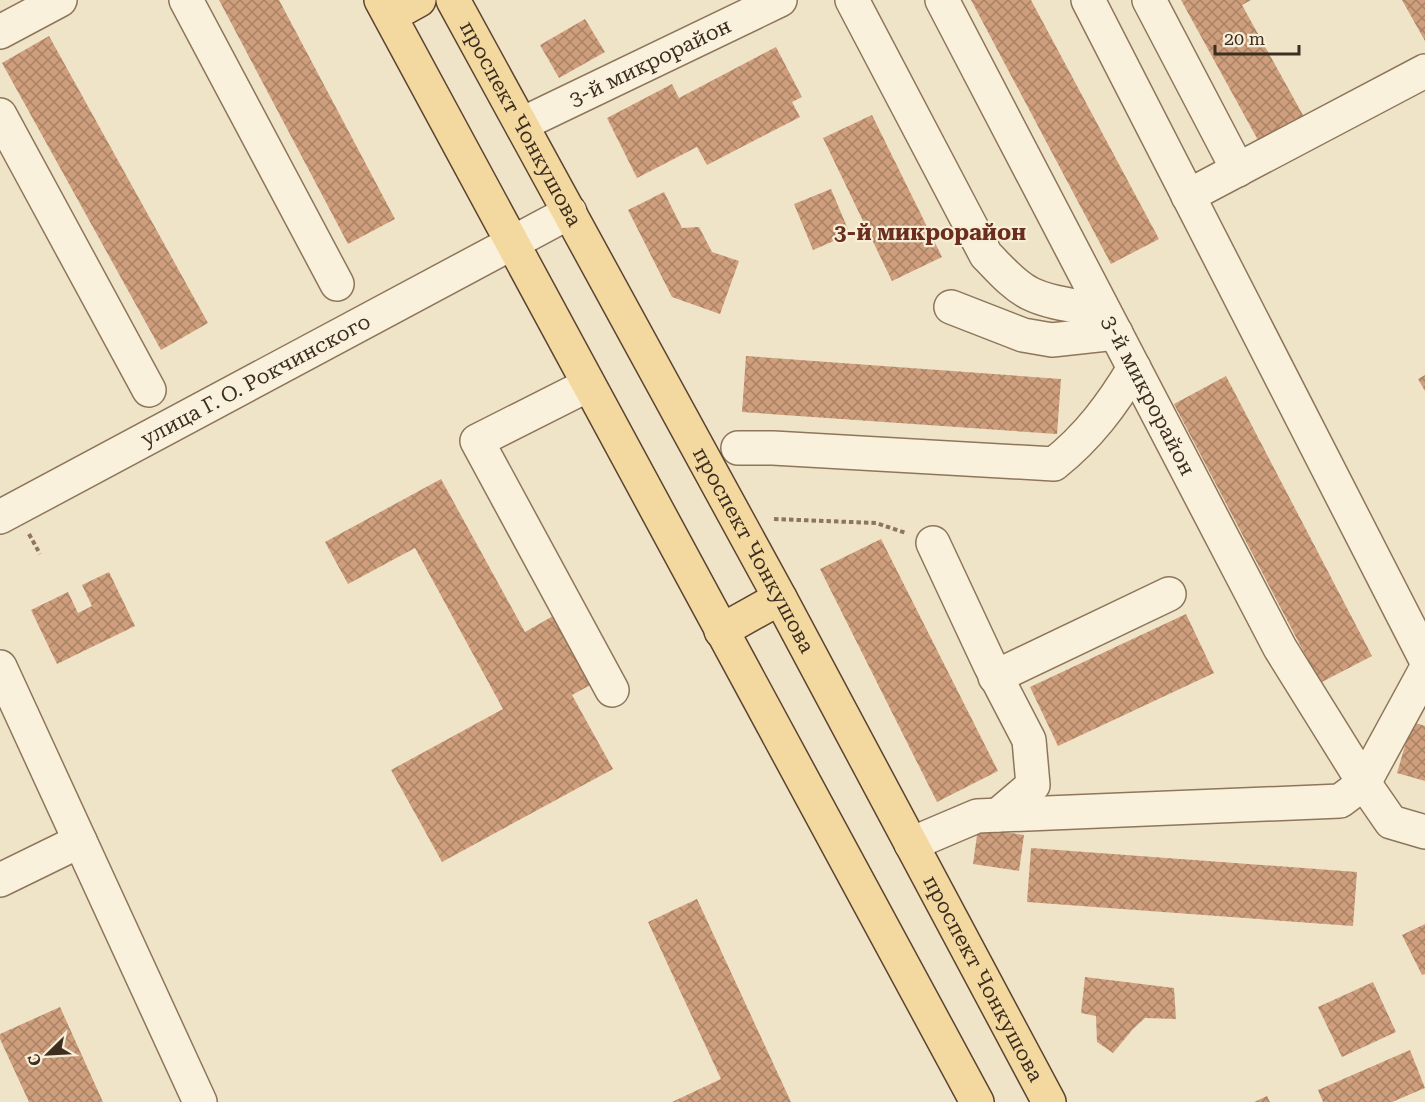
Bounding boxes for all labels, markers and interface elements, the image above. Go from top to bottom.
street label: 3-й микрорайон [565,13,735,112]
street label: проспект Чонкушова [455,17,587,231]
scale bar [1215,18,1299,56]
text: 20 m [1224,28,1265,49]
district label: 3-й микрорайон [834,220,1026,245]
street label: улица Г. О. Рокчинского [137,309,374,451]
street label: 3-й микрорайон [1097,312,1200,479]
street label: проспект Чонкушова [688,443,819,658]
street label: проспект Чонкушова [918,871,1048,1087]
north arrow [18,1024,78,1084]
text: С [24,1051,46,1069]

